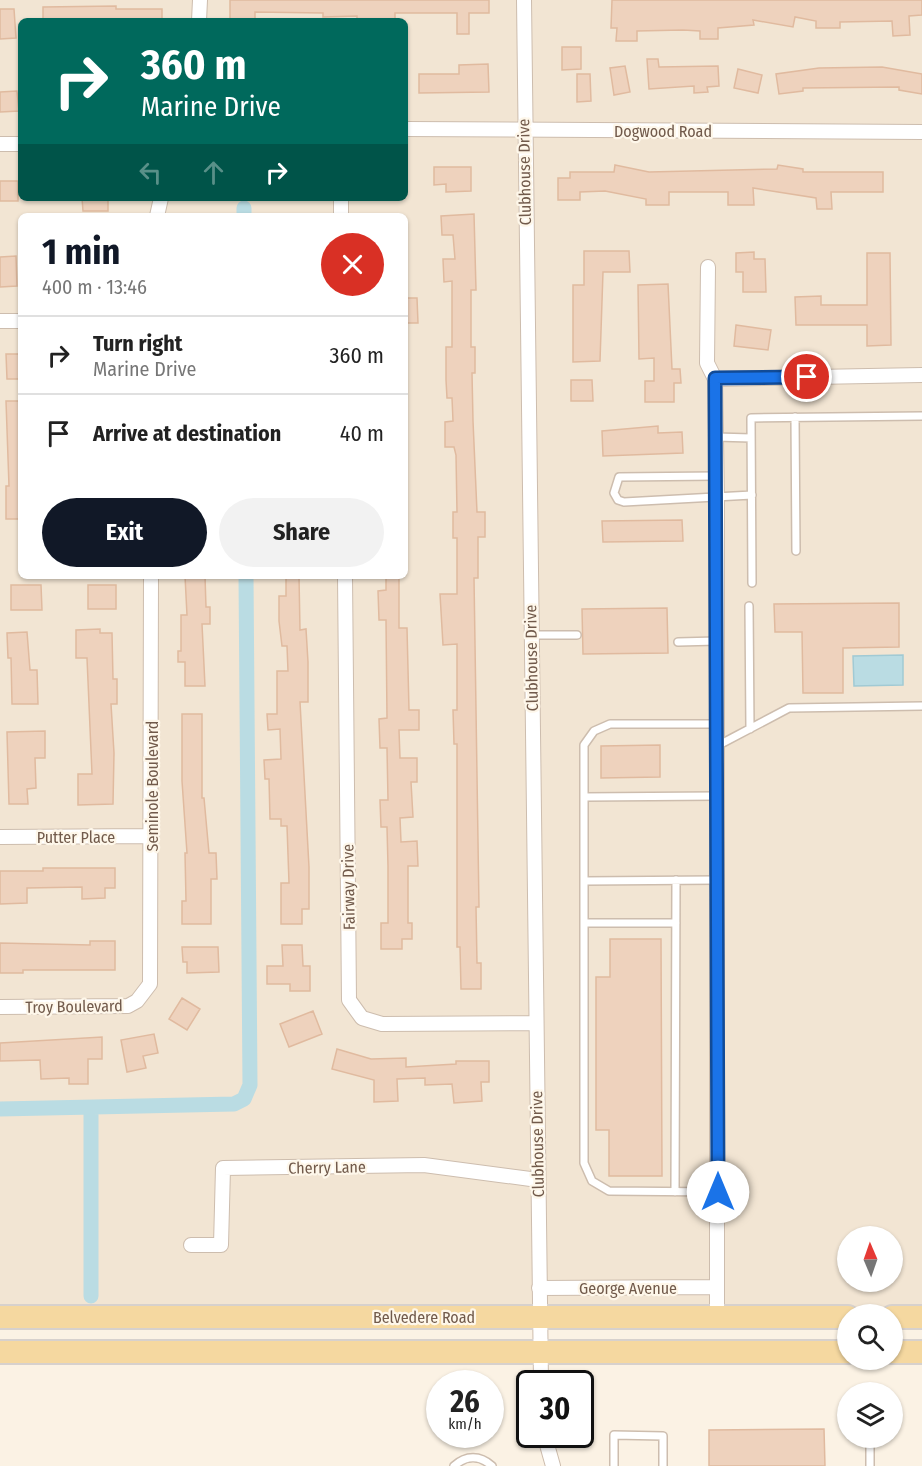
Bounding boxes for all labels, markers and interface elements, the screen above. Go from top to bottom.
text: 360 m [141,40,247,90]
icon: right [42,42,120,120]
text: Marine Drive [141,91,281,123]
street label: Clubhouse Drive [514,118,535,225]
street label: Dogwood Road [614,122,712,141]
icon: left [134,156,167,189]
icon: ahead [197,156,230,189]
icon: right [260,156,293,189]
text: 1 min [42,230,120,274]
button: close [321,233,384,296]
text: 400 m · 13:46 [42,275,147,299]
text: Turn right [93,330,182,357]
icon: right [42,339,75,372]
text: 360 m [330,342,384,369]
pin [781,351,832,402]
text: Marine Drive [93,357,197,381]
icon: arrive [790,360,823,393]
icon: arrive [42,417,75,450]
text: Arrive at destination [93,420,281,447]
text: 40 m [340,420,384,447]
button: Exit [42,498,207,567]
button: Share [219,498,384,567]
street label: Clubhouse Drive [521,604,542,711]
street label: Seminole Boulevard [143,721,162,851]
street label: Putter Place [37,828,115,847]
street label: Fairway Drive [338,844,359,930]
street label: Troy Boulevard [25,996,123,1017]
street label: Clubhouse Drive [527,1090,548,1197]
street label: Cherry Lane [288,1157,366,1178]
position arrow [686,1160,750,1224]
north arrow [837,1226,903,1292]
map controls [837,1226,903,1448]
street label: George Avenue [579,1279,677,1298]
button: search [837,1304,903,1370]
street label: Belvedere Road [373,1308,475,1327]
speed limit sign: 30 [516,1370,594,1448]
button: layers [837,1382,903,1448]
text: 26 [450,1384,480,1420]
text: km/h [448,1415,482,1433]

